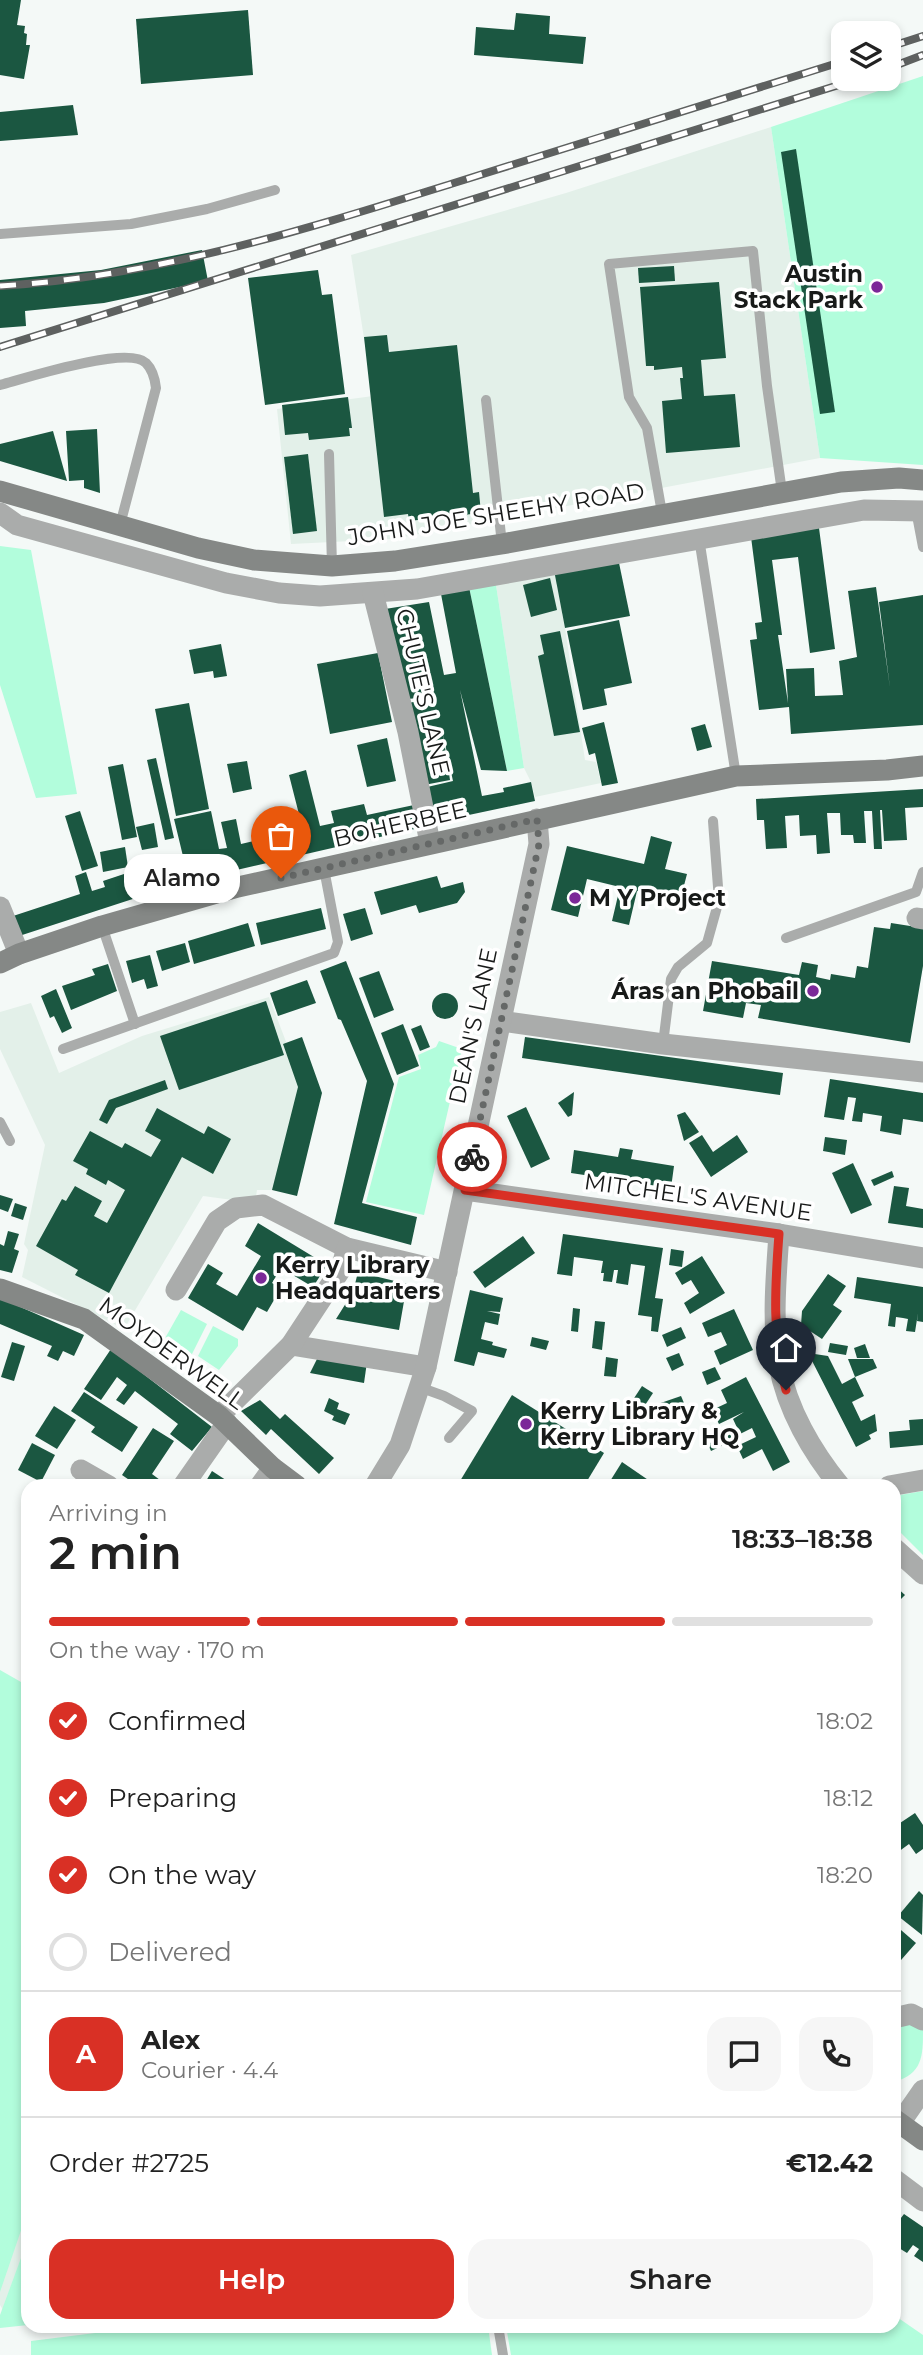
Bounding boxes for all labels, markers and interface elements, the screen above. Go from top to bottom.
map controls [831,21,901,91]
button: layers [831,21,901,91]
place label: Austin Stack Park [734,260,864,314]
marker: Austin Stack Park [869,279,885,295]
street label: JOHN JOE SHEEHY ROAD [345,477,646,551]
street label: CHUTE'S LANE [390,606,456,778]
street label: BOHERBEE [331,795,469,853]
pin [251,806,311,878]
icon: bag [262,817,300,855]
callout: Alamo [124,854,239,903]
text: Alamo [144,864,220,892]
place label: M Y Project [589,884,726,912]
marker: M Y Project [567,890,583,906]
street label: DEAN'S LANE [443,946,503,1106]
place label: Áras an Phobail [610,977,799,1005]
marker: Áras an Phobail [805,983,821,999]
courier [437,1122,507,1192]
icon: bike [453,1138,491,1176]
street label: MITCHEL'S AVENUE [582,1167,814,1227]
place label: Kerry Library Headquarters [275,1251,440,1305]
marker: Kerry Library Headquarters [253,1270,269,1286]
street label: MOYDERWELL [94,1291,251,1416]
pin [756,1318,816,1390]
icon: home [767,1329,805,1367]
place label: Kerry Library & Kerry Library HQ [540,1397,740,1451]
marker: Kerry Library & Kerry Library HQ [518,1416,534,1432]
text: Arriving in [49,1499,168,1527]
text: 18:33–18:38 [732,1523,873,1555]
text: 2 min [49,1524,182,1581]
text: On the way · 170 m [49,1636,265,1664]
icon: check [49,1702,87,1740]
text: Confirmed [108,1705,247,1737]
text: 18:02 [817,1707,873,1735]
icon: check [49,1779,87,1817]
text: Preparing [108,1782,237,1814]
text: 18:12 [824,1784,873,1812]
icon: check [49,1856,87,1894]
text: On the way [108,1859,256,1891]
text: 18:20 [817,1861,873,1889]
text: Delivered [108,1936,232,1968]
button: chat [707,2017,781,2091]
button: phone [799,2017,873,2091]
text: Alex [141,2024,200,2056]
text: A [76,2038,96,2070]
text: Courier · 4.4 [141,2056,278,2084]
text: Order #2725 [49,2147,209,2179]
text: €12.42 [786,2147,873,2179]
button: Help [49,2239,454,2319]
button: Share [468,2239,873,2319]

